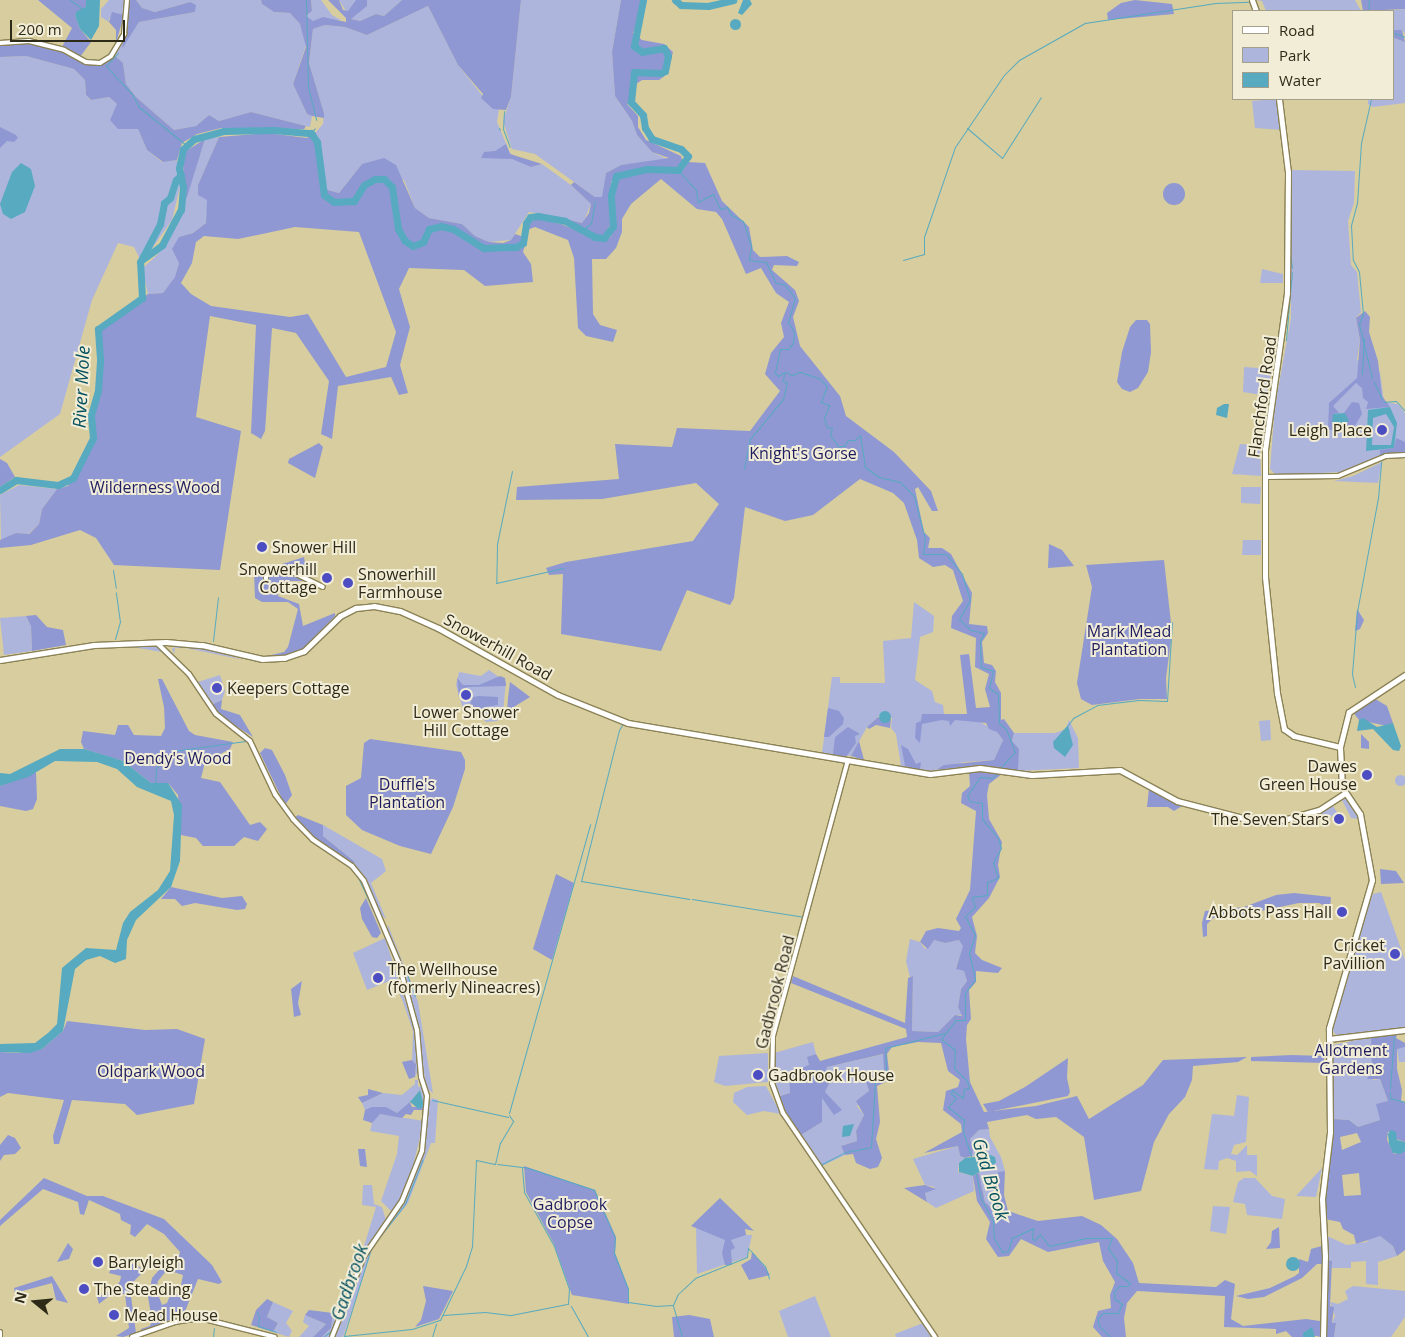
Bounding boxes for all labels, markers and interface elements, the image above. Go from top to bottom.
scale bar [12,10,128,42]
legend [1232,10,1395,100]
text: 200 m [18,19,62,39]
text: Road [1279,20,1315,40]
text: Park [1279,45,1310,65]
text: Water [1279,70,1321,90]
street label: Flanchford Road [1244,335,1280,459]
water label: River Mole [68,345,94,429]
place label: Leigh Place [1289,420,1372,440]
marker: Leigh Place [1376,424,1388,436]
park label: Knight's Gorse [749,443,857,463]
park label: Wilderness Wood [90,477,220,497]
place label: Snower Hill [272,537,356,557]
marker: Snower Hill [256,541,268,553]
place label: Snowerhill Cottage [239,559,317,597]
place label: Snowerhill Farmhouse [358,564,442,602]
marker: Snowerhill Cottage [321,572,333,584]
marker: Snowerhill Farmhouse [342,577,354,589]
street label: Snowerhill Road [441,609,555,685]
park label: Mark Mead Plantation [1087,621,1171,659]
place label: Keepers Cottage [227,678,350,698]
marker: Keepers Cottage [211,682,223,694]
marker: Lower Snower Hill Cottage [460,689,472,701]
place label: Lower Snower Hill Cottage [413,702,519,740]
park label: Dendy's Wood [124,748,232,768]
place label: Dawes Green House [1259,756,1357,794]
marker: Dawes Green House [1361,769,1373,781]
park label: Duffle's Plantation [369,774,445,812]
place label: The Seven Stars [1211,809,1329,829]
marker: The Seven Stars [1333,813,1345,825]
place label: Abbots Pass Hall [1209,902,1332,922]
marker: Abbots Pass Hall [1336,906,1348,918]
street label: Gadbrook Road [752,933,798,1051]
place label: Cricket Pavillion [1323,935,1385,973]
marker: Cricket Pavillion [1389,948,1401,960]
place label: The Wellhouse (formerly Nineacres) [388,959,540,997]
marker: The Wellhouse (formerly Nineacres) [372,972,384,984]
park label: Allotment Gardens [1315,1040,1387,1078]
park label: Oldpark Wood [97,1061,205,1081]
place label: Gadbrook House [768,1065,894,1085]
marker: Gadbrook House [752,1069,764,1081]
water label: Gad Brook [968,1135,1014,1223]
park label: Gadbrook Copse [533,1194,607,1232]
water label: Gadbrook [326,1241,372,1323]
place label: Barryleigh [108,1252,184,1272]
marker: Barryleigh [92,1256,104,1268]
north arrow [10,1277,60,1327]
place label: The Steading [94,1279,190,1299]
marker: The Steading [78,1283,90,1295]
text: N [9,1289,31,1306]
place label: Mead House [124,1305,218,1325]
marker: Mead House [108,1309,120,1321]

